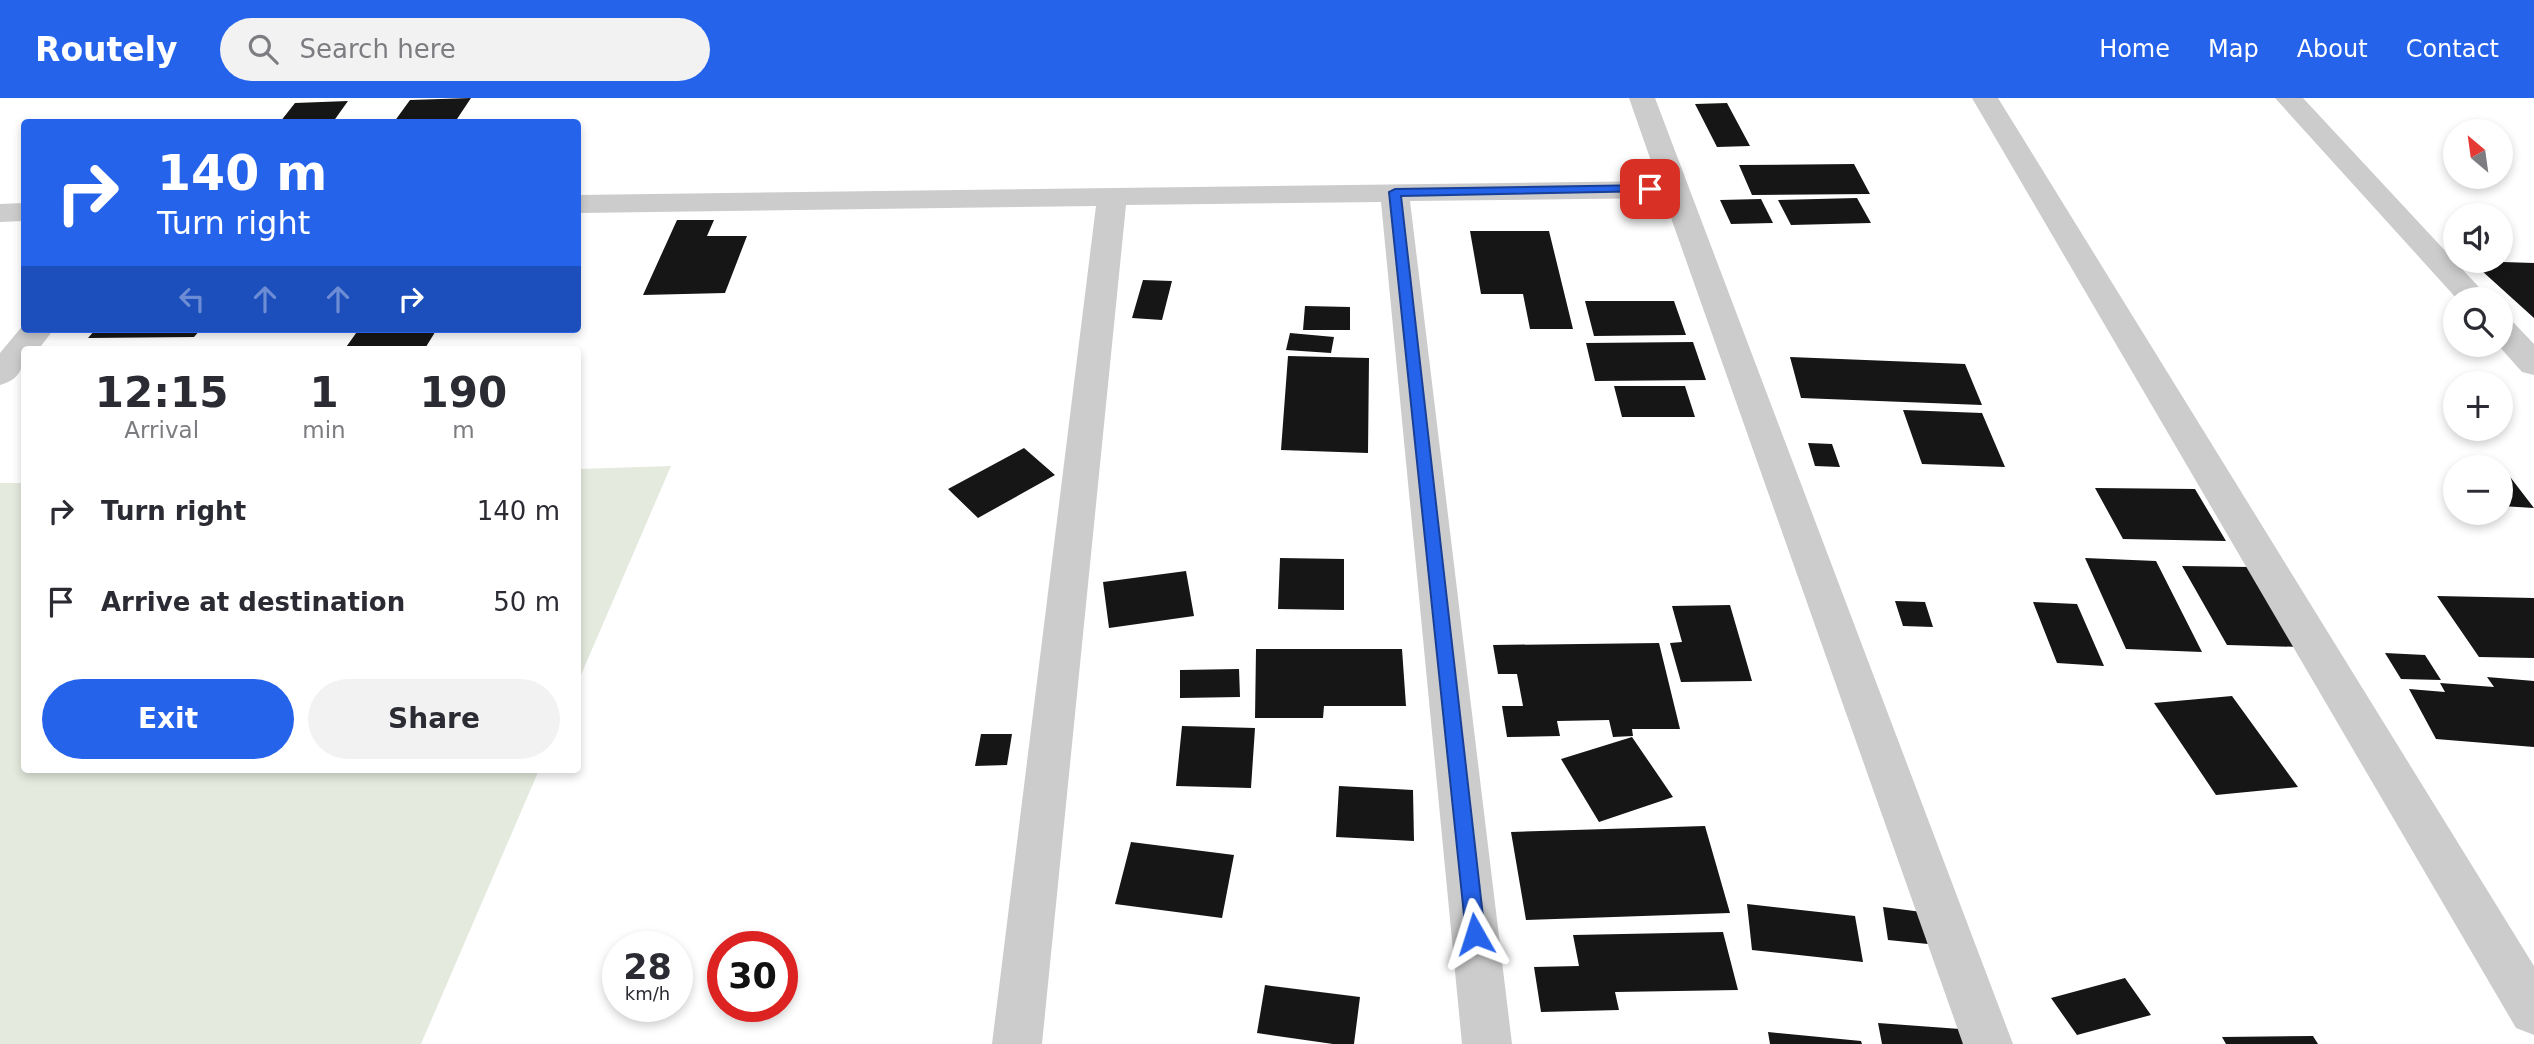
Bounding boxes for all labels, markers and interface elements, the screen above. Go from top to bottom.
search box [220,18,710,81]
text: Routely [35,30,178,69]
icon: search [244,30,282,68]
text: Search here [300,34,456,64]
text: Home [2099,35,2170,63]
text: Map [2208,35,2259,63]
text: About [2297,35,2368,63]
text: Contact [2406,35,2499,63]
north arrow [2443,119,2513,189]
map controls [2443,119,2513,525]
text: 140 m [157,145,327,202]
icon: right [42,147,133,238]
pin [1620,159,1680,219]
icon: arrive [1631,170,1669,208]
button: sound [2443,203,2513,273]
text: Turn right [157,204,310,242]
icon: left [173,280,211,318]
icon: ahead [246,280,284,318]
icon: ahead [319,280,357,318]
icon: right [392,280,430,318]
button: search [2443,287,2513,357]
text: 12:15 [95,368,229,417]
text: 1 [309,368,339,417]
text: 190 [420,368,507,417]
button: + [2443,371,2513,441]
text: Arrival [124,417,199,443]
text: min [302,417,346,443]
text: m [452,417,475,443]
button: − [2443,455,2513,525]
icon: right [42,492,80,530]
text: Turn right [101,496,246,526]
text: 140 m [477,496,560,526]
icon: arrive [42,583,80,621]
text: Arrive at destination [101,587,405,617]
text: 50 m [493,587,560,617]
button: Exit [42,679,294,759]
button: Share [308,679,560,759]
position arrow [1438,897,1512,971]
speed limit sign: 30 [707,931,798,1022]
text: 28 [623,947,672,987]
text: km/h [625,983,670,1004]

